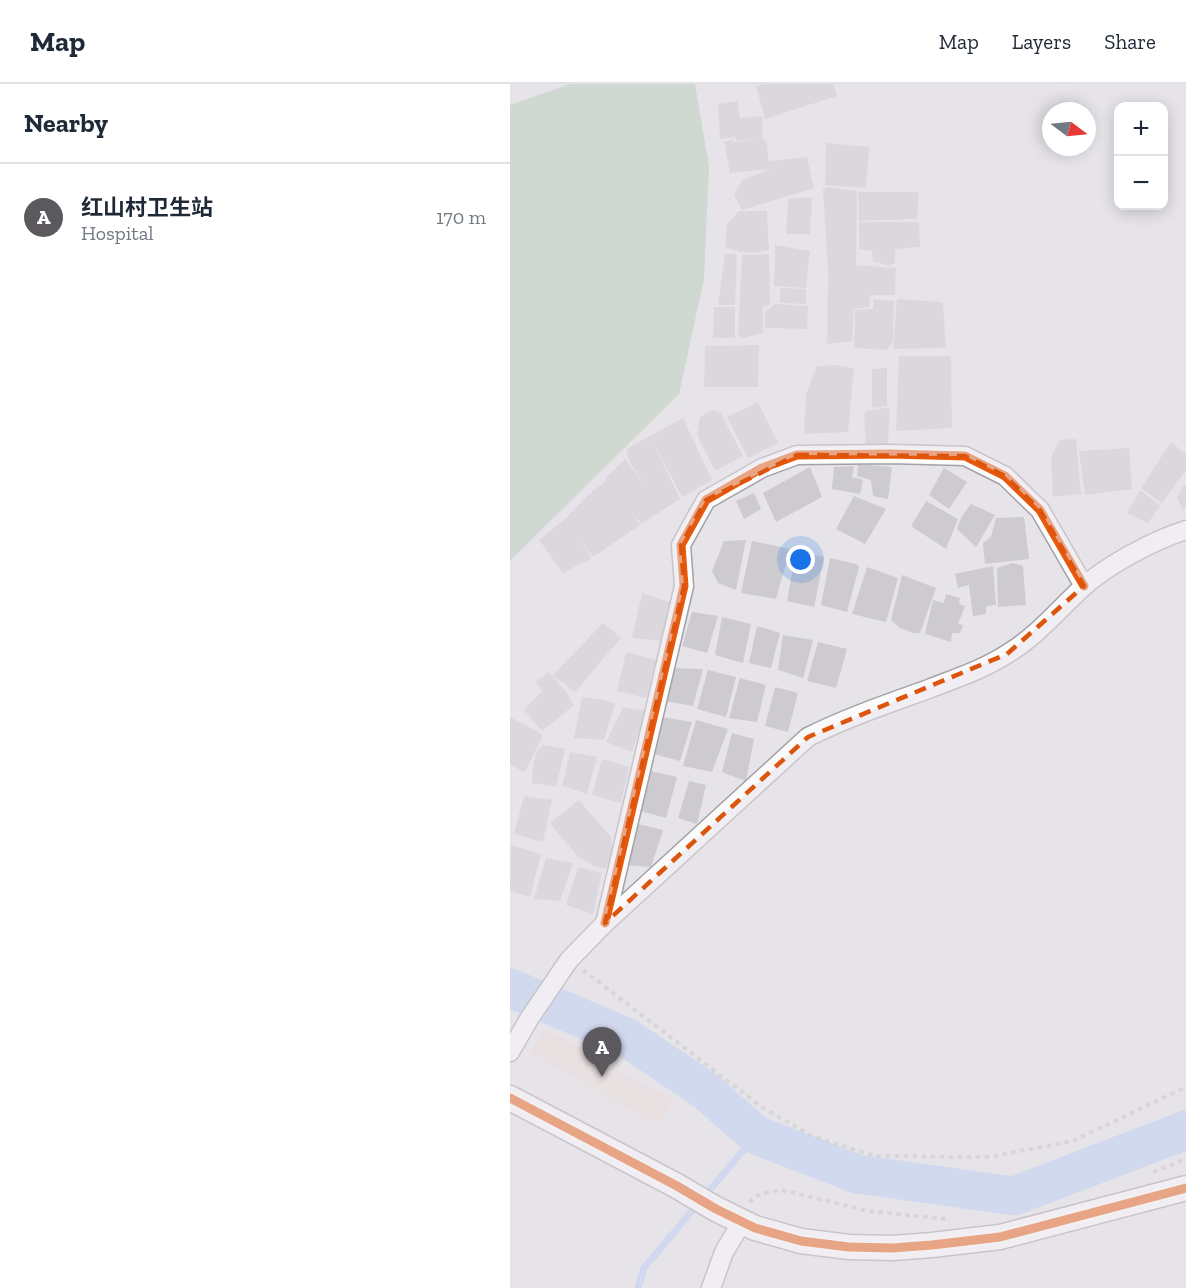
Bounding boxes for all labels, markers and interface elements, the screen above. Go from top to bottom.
text: Map [30,25,85,58]
text: Map [939,29,979,54]
text: Layers [1012,29,1071,54]
text: Share [1104,29,1156,54]
north arrow [1042,102,1096,156]
map controls [1114,102,1168,210]
button: + [1114,102,1168,156]
text: Nearby [24,107,108,139]
button: − [1114,156,1168,210]
text: 红山村卫生站 [81,194,213,221]
text: A [37,205,50,229]
text: 170 m [436,205,486,229]
text: Hospital [81,221,154,245]
your location [786,545,815,574]
pin: A [582,1028,622,1077]

